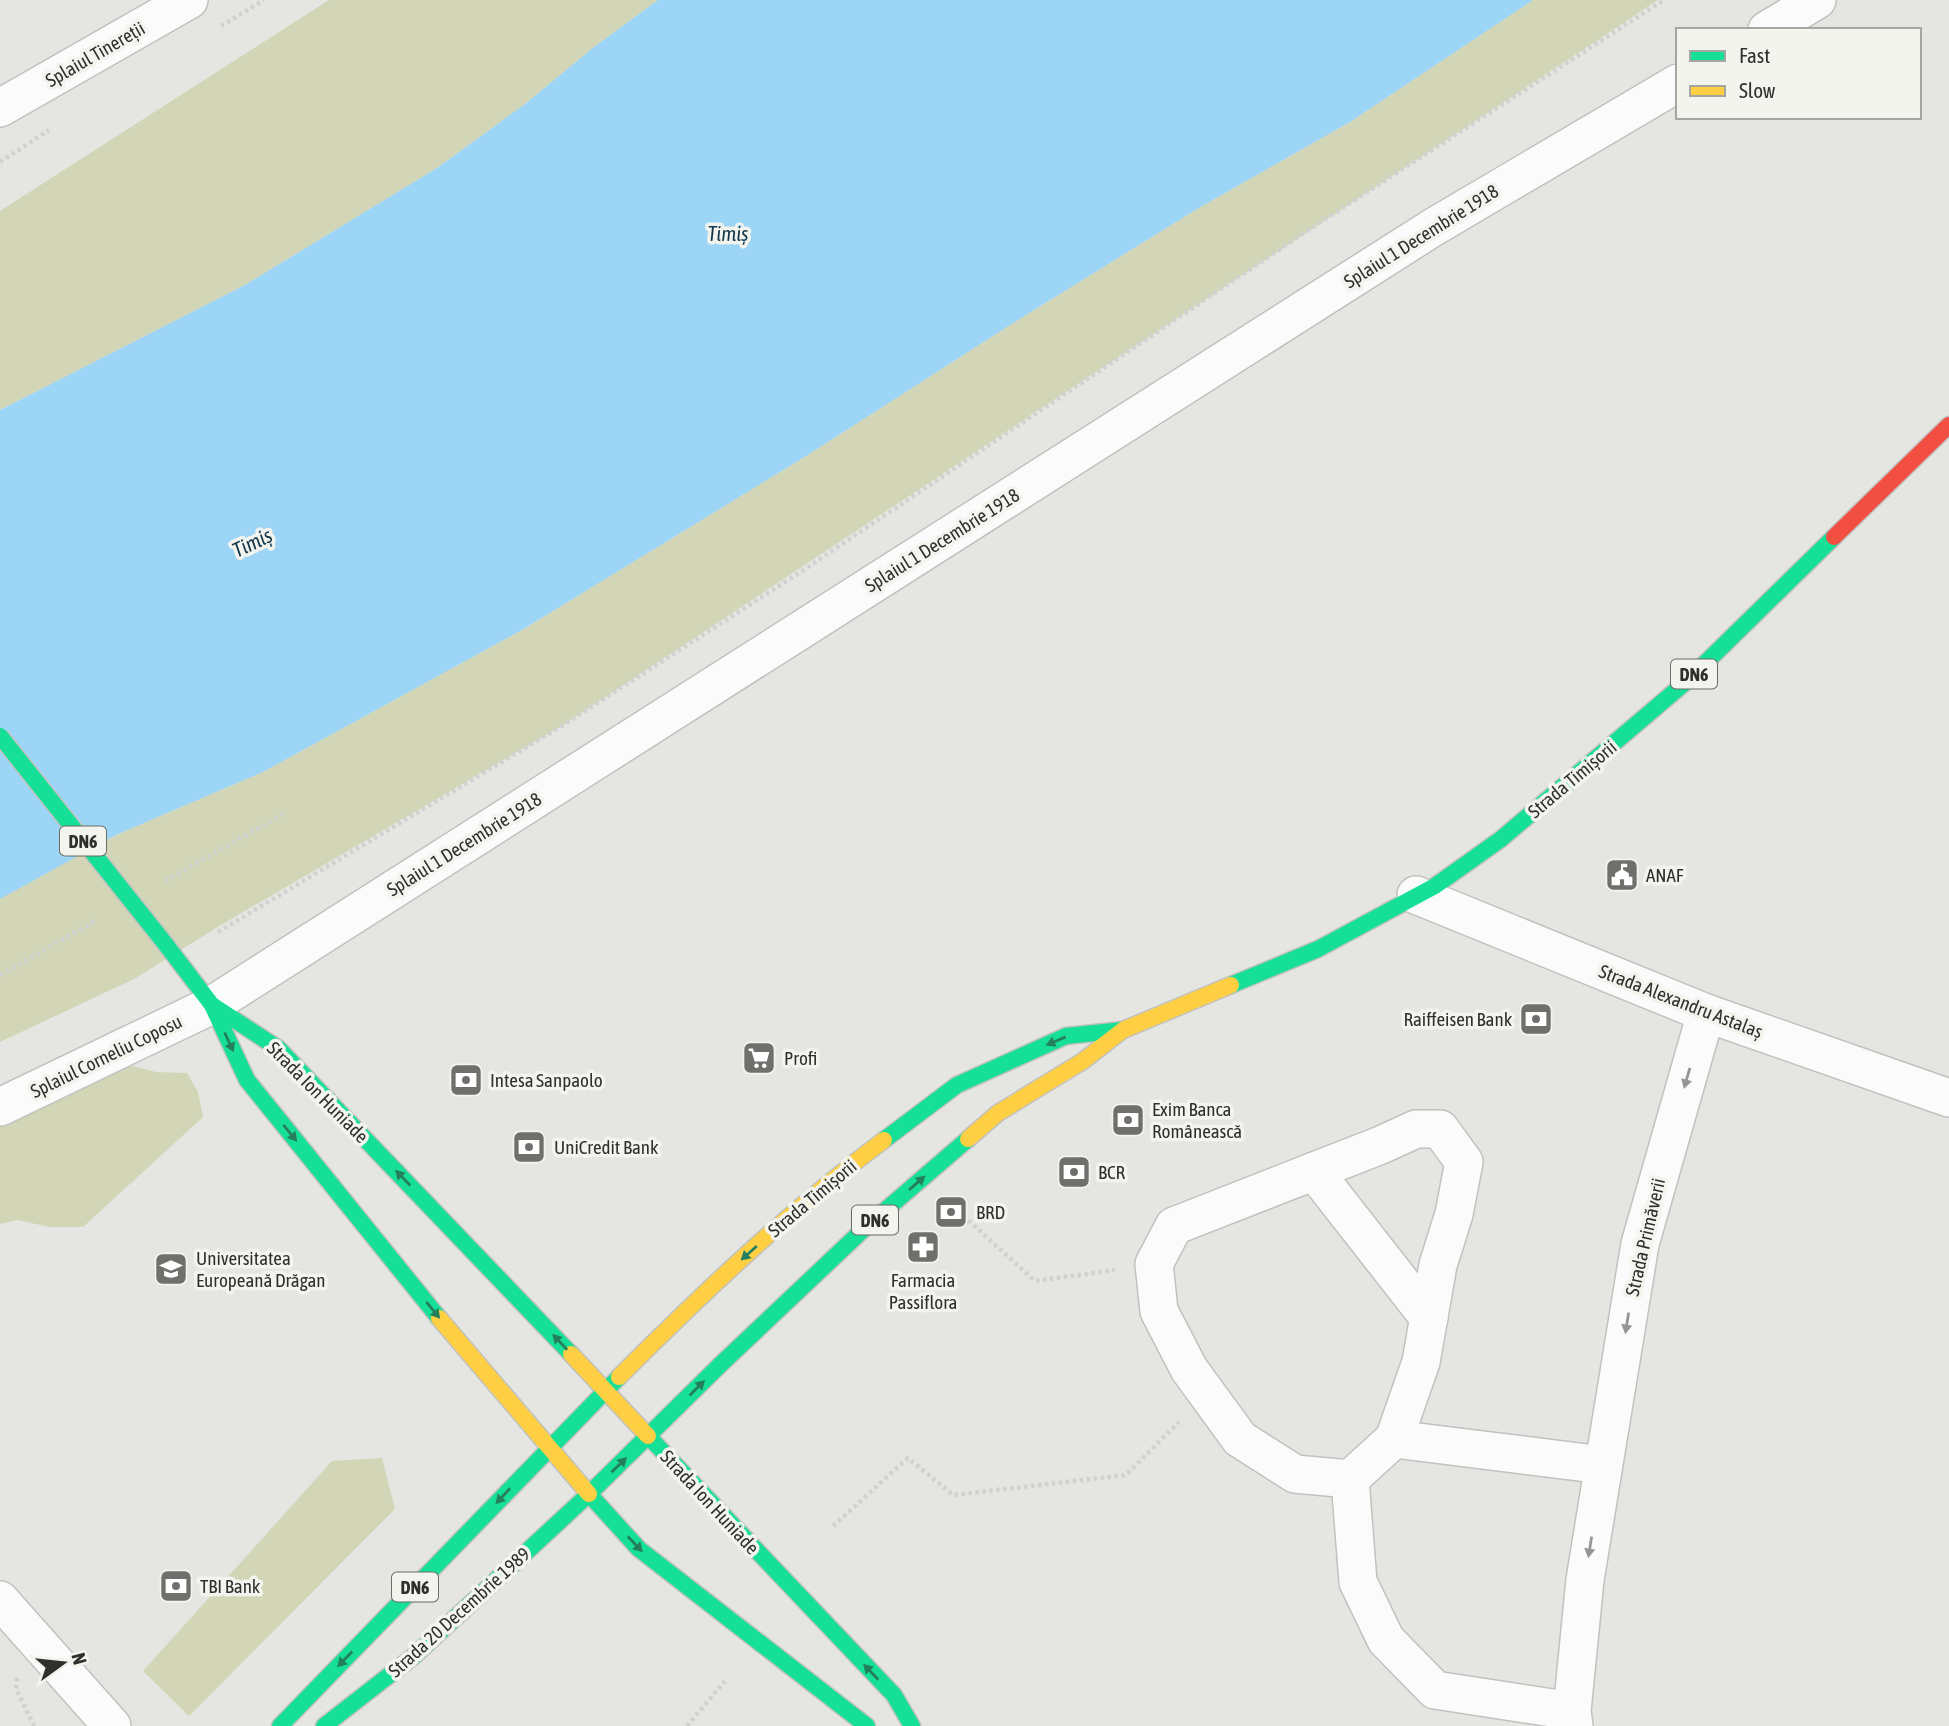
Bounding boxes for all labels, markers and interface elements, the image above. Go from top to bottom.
street label: Splaiul Tinereții [42,17,148,91]
legend [1676,28,1921,119]
text: Fast [1739,43,1770,67]
text: Slow [1739,78,1776,102]
street label: Splaiul 1 Decembrie 1918 [1340,179,1502,292]
water label: Timiș [708,221,749,245]
street label: Splaiul 1 Decembrie 1918 [861,483,1023,596]
water label: Timiș [228,522,276,562]
road number: DN6 [1671,660,1717,688]
street label: Strada Timișorii [1523,736,1621,822]
street label: Splaiul 1 Decembrie 1918 [383,787,545,900]
road number: DN6 [60,826,106,856]
public building icon: ANAF [1603,856,1641,894]
place label: ANAF [1646,864,1684,886]
street label: Strada Alexandru Astalaș [1596,960,1766,1042]
bank icon: Raiffeisen Bank [1517,1000,1555,1038]
place label: Raiffeisen Bank [1403,1008,1513,1030]
street label: Splaiul Corneliu Coposu [27,1010,185,1102]
one-way arrow [224,1032,235,1052]
one-way arrow [1046,1036,1067,1047]
street label: Strada Ion Huniade [263,1037,373,1147]
supermarket icon: Profi [740,1039,778,1077]
place label: Profi [784,1047,817,1069]
bank icon: Intesa Sanpaolo [447,1061,485,1099]
one-way arrow [1681,1068,1691,1089]
place label: Intesa Sanpaolo [490,1069,603,1091]
place label: Exim Banca Românească [1152,1098,1242,1142]
bank icon: Exim Banca Românească [1109,1101,1147,1139]
one-way arrow [282,1124,297,1141]
bank icon: UniCredit Bank [510,1128,548,1166]
place label: UniCredit Bank [554,1136,659,1158]
bank icon: BCR [1055,1153,1093,1191]
street label: Strada Timișorii [763,1155,861,1241]
place label: BCR [1098,1161,1126,1183]
one-way arrow [394,1169,411,1186]
one-way arrow [908,1176,925,1191]
street label: Strada Primăverii [1621,1176,1669,1298]
bank icon: BRD [932,1193,970,1231]
place label: BRD [976,1201,1005,1223]
road number: DN6 [852,1205,898,1234]
pharmacy icon: Farmacia Passiflora [904,1228,942,1266]
one-way arrow [740,1245,757,1260]
place label: Universitatea Europeană Drăgan [196,1247,325,1291]
school or university icon: Universitatea Europeană Drăgan [152,1250,190,1288]
place label: Farmacia Passiflora [889,1269,957,1313]
one-way arrow [425,1301,440,1318]
one-way arrow [1621,1312,1632,1334]
one-way arrow [553,1334,569,1351]
one-way arrow [688,1380,705,1397]
street label: Strada Ion Huniade [656,1446,764,1558]
one-way arrow [611,1457,627,1473]
one-way arrow [496,1487,512,1504]
one-way arrow [627,1535,643,1552]
one-way arrow [1584,1536,1595,1558]
street label: Strada 20 Decembrie 1989 [384,1543,534,1681]
bank icon: TBI Bank [157,1567,195,1605]
road number: DN6 [392,1572,438,1602]
place label: TBI Bank [200,1575,261,1597]
north arrow [28,1628,98,1698]
text: N [67,1650,91,1667]
one-way arrow [337,1650,353,1667]
one-way arrow [864,1664,880,1681]

